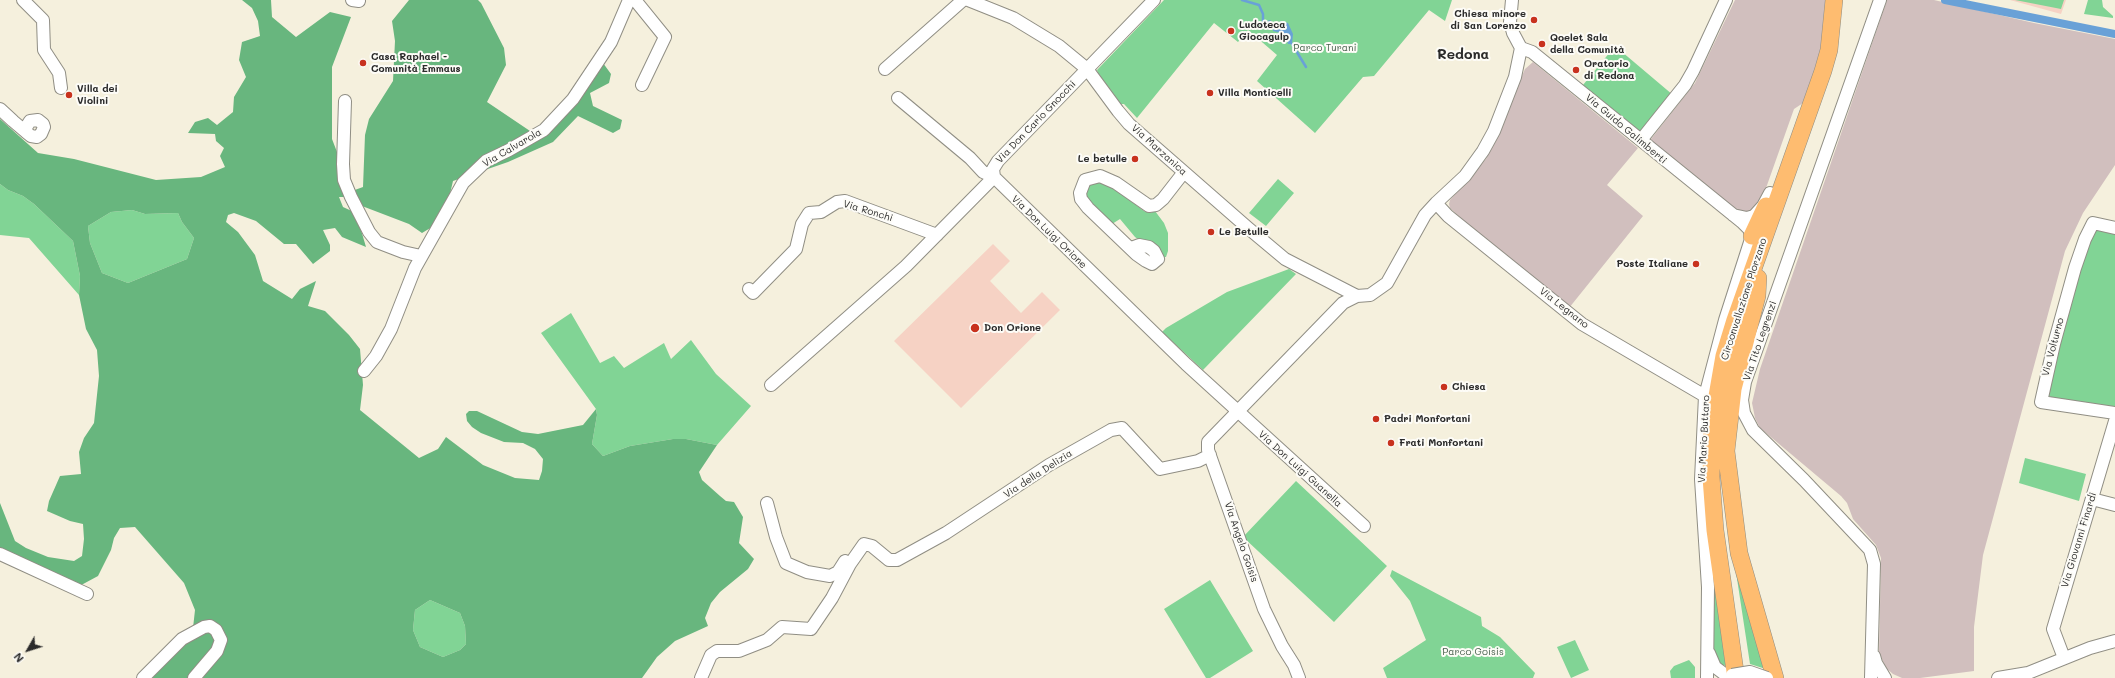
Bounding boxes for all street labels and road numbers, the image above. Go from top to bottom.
street label: Via Don Carlo Gnocchi [994,78,1078,166]
street label: Via Guido Galimberti [1583,91,1669,167]
street label: Via Marzanica [1129,122,1189,178]
street label: Via Calvarola [480,126,544,170]
street label: Via Don Luigi Orione [1009,193,1089,271]
street label: Via Ronchi [842,198,894,224]
street label: Circonvallazione Plorzano [1719,236,1769,362]
street label: Via Legnano [1537,285,1591,331]
street label: Via Tito Legrenzi [1741,299,1779,383]
street label: Via Volturno [2039,316,2067,378]
street label: Via Mario Buttaro [1696,395,1712,483]
street label: Via Don Luigi Guanella [1256,428,1344,510]
street label: Via della Delizia [1001,447,1075,501]
street label: Via Giovanni Finardi [2059,491,2099,589]
street label: Via Angelo Goisis [1222,500,1260,584]

